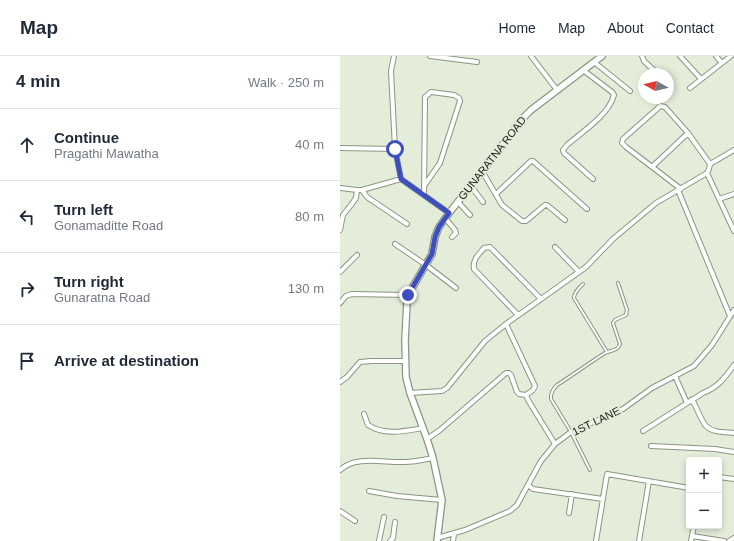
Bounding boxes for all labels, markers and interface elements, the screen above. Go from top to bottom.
text: Map [20,17,58,38]
text: Home [499,20,536,36]
text: Map [558,20,585,36]
text: About [607,20,644,36]
text: Contact [666,20,714,36]
north arrow [638,68,674,104]
text: 4 min [16,72,60,91]
text: Walk · 250 m [248,75,324,90]
street label: GUNARATNA ROAD [456,114,528,202]
text: Continue [54,129,119,146]
icon: ahead [16,134,38,156]
text: 40 m [295,137,324,152]
route start [386,140,404,158]
text: Pragathi Mawatha [54,146,159,161]
text: Turn left [54,201,113,218]
icon: left [16,206,38,228]
text: 80 m [295,209,324,224]
text: Gonamaditte Road [54,218,163,233]
text: Turn right [54,273,124,290]
icon: right [16,278,38,300]
text: 130 m [288,281,324,296]
route end [399,286,417,304]
text: Gunaratna Road [54,290,150,305]
icon: arrive [16,350,38,372]
text: Arrive at destination [54,352,199,369]
street label: 1ST LANE [570,404,622,438]
map controls [686,457,722,529]
button: + [686,457,722,493]
button: − [686,493,722,529]

